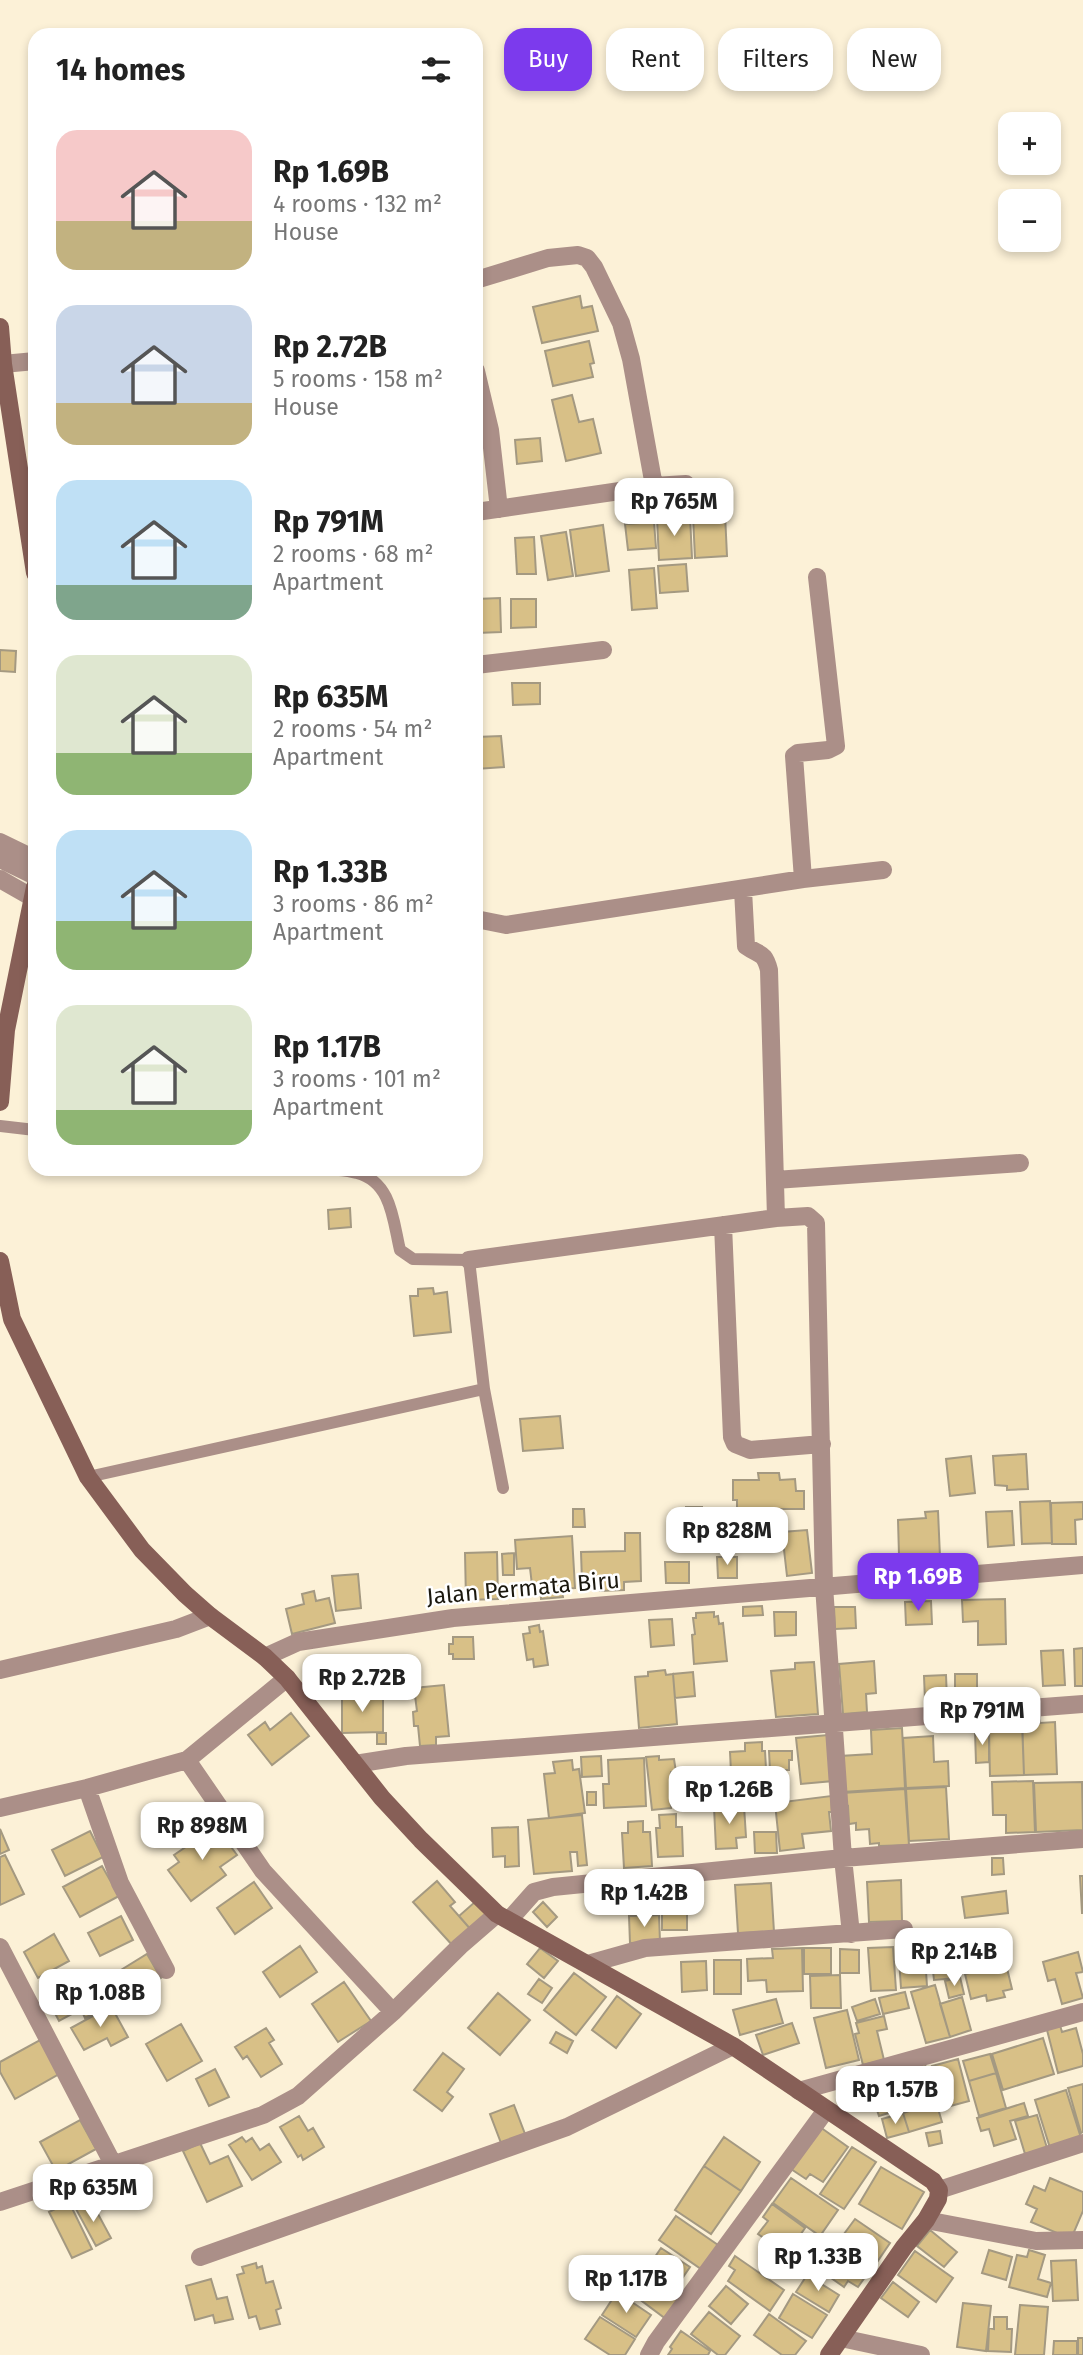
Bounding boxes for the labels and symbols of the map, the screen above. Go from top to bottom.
pin: Rp 765M [609,478,739,538]
pin: Rp 828M [662,1508,792,1567]
pin: Rp 1.69B [846,1554,990,1613]
street label: Jalan Permata Biru [425,1566,621,1610]
pin: Rp 2.72B [290,1654,434,1714]
pin: Rp 791M [917,1688,1047,1747]
pin: Rp 1.26B [657,1766,801,1826]
pin: Rp 898M [137,1802,267,1862]
pin: Rp 1.42B [572,1870,716,1929]
pin: Rp 2.14B [882,1928,1026,1988]
pin: Rp 1.08B [28,1969,172,2029]
pin: Rp 1.57B [823,2066,967,2126]
pin: Rp 635M [28,2164,158,2224]
pin: Rp 1.33B [746,2234,890,2293]
pin: Rp 1.17B [554,2256,698,2315]

